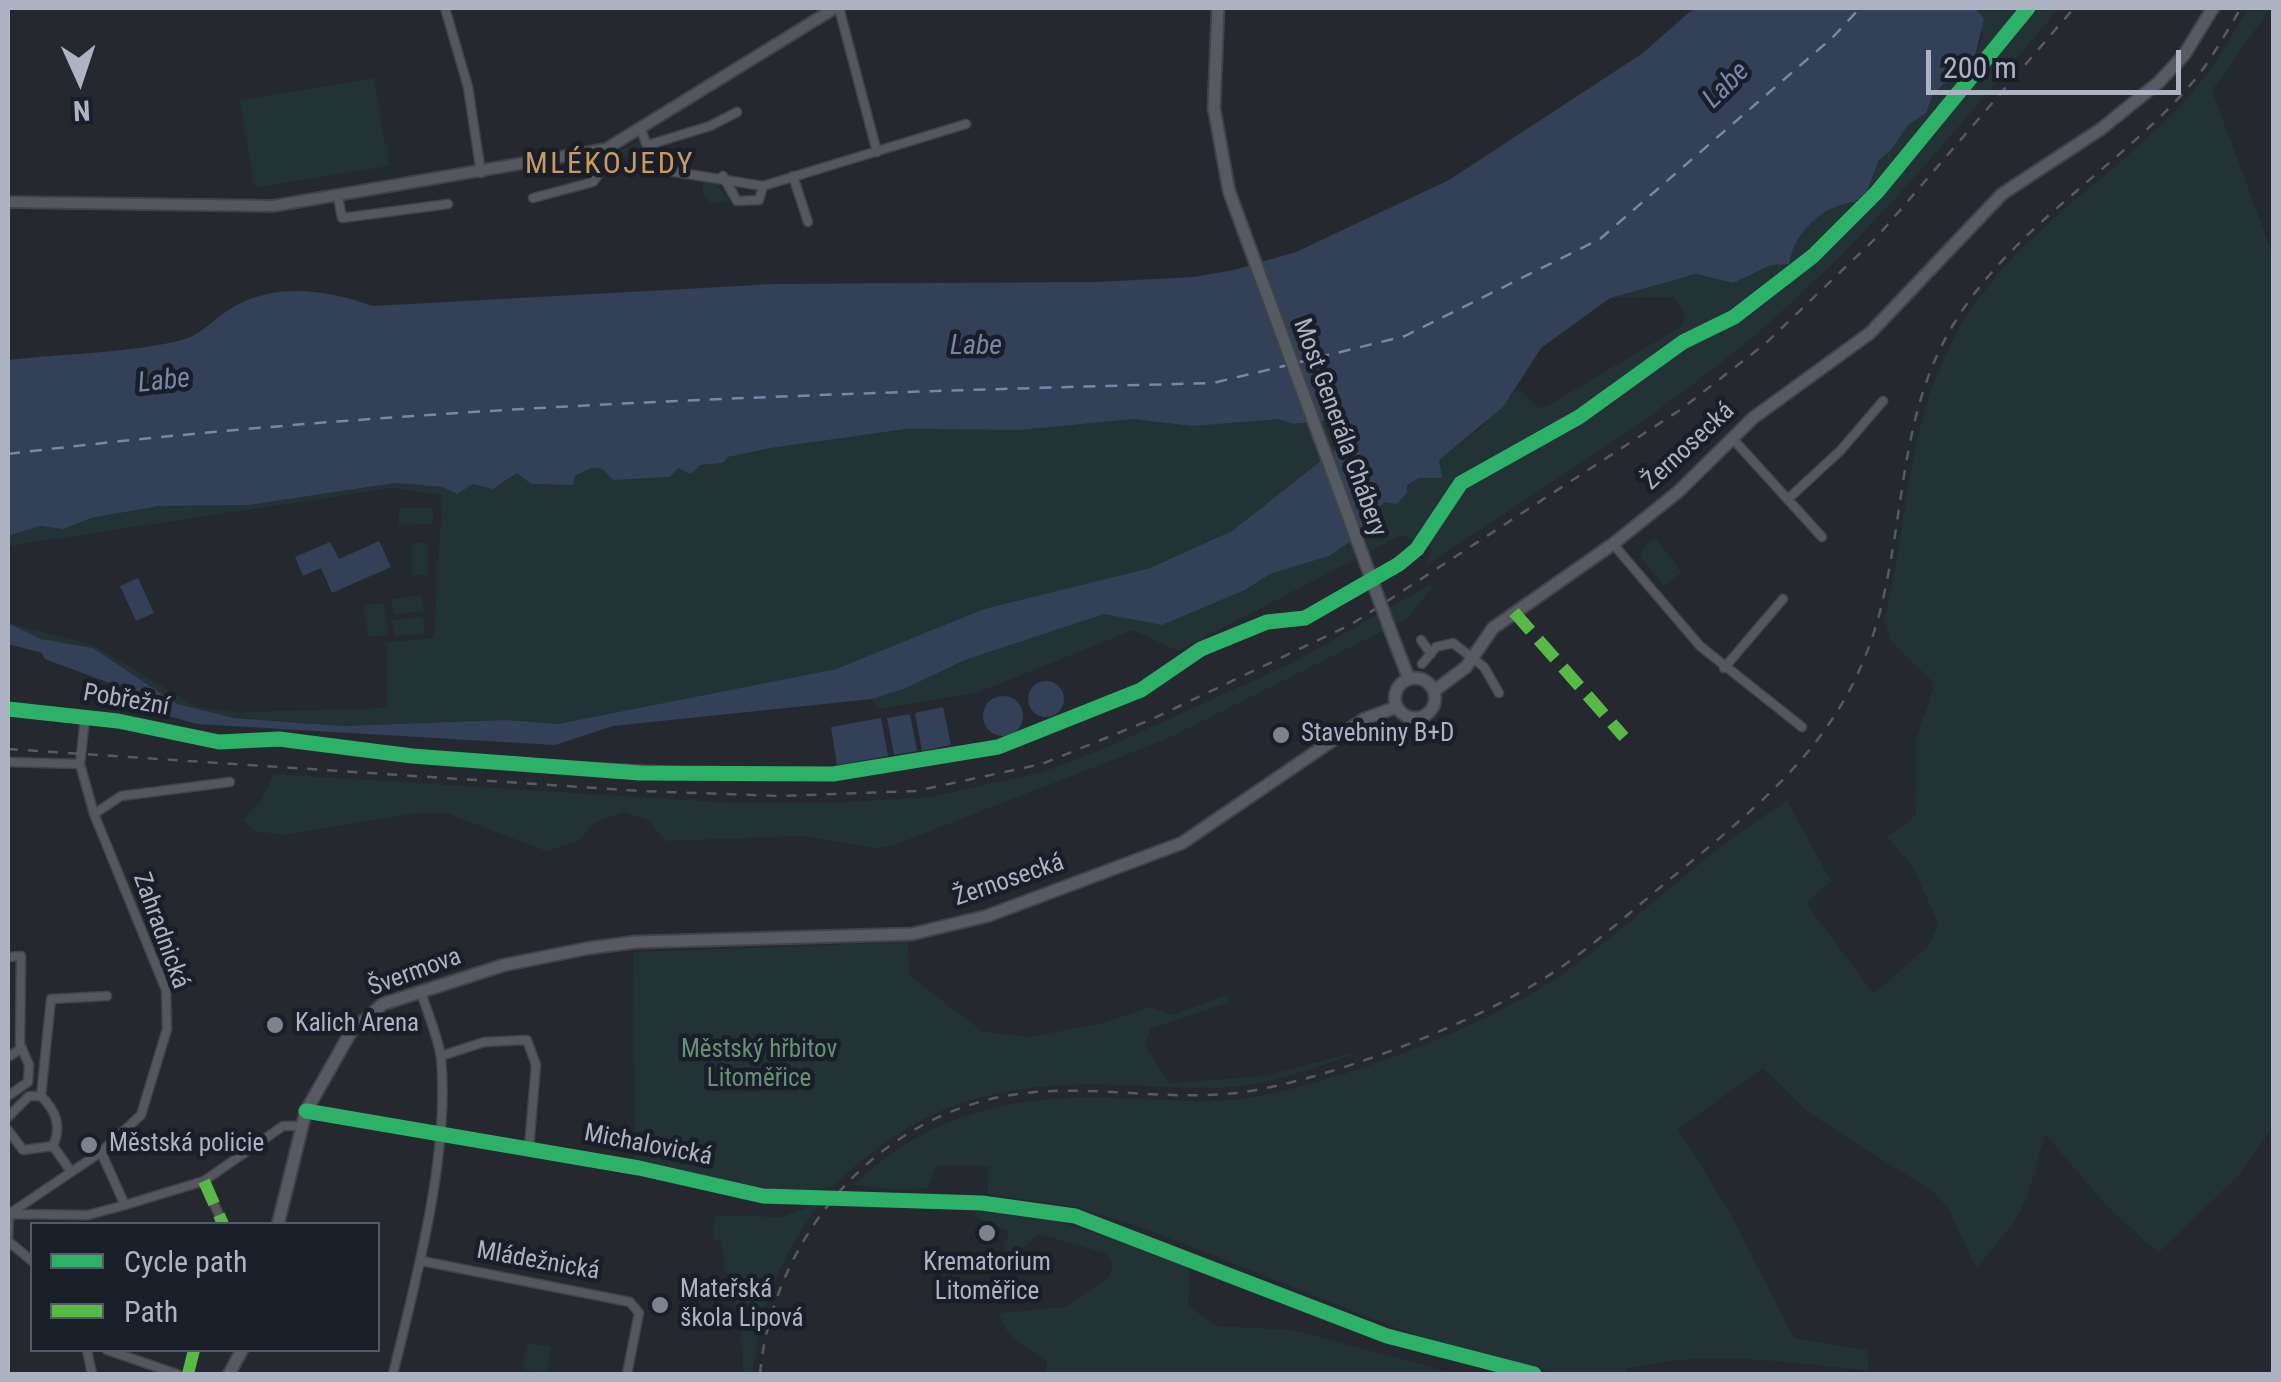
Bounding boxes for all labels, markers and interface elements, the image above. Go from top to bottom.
north arrow [30,30,130,130]
scale bar [1931,30,2186,92]
text: 200 m [1943,50,2017,85]
water label: Labe [1697,56,1757,116]
text: N [72,94,91,127]
district label: MLÉKOJEDY [525,147,695,183]
street label: Most Generála Chábery [1286,315,1392,541]
water label: Labe [950,330,1002,364]
water label: Labe [136,363,192,401]
street label: Žernosecká [1637,397,1741,497]
street label: Pobřežní [81,679,171,723]
place label: Stavebniny B+D [1301,720,1454,750]
marker: Stavebniny B+D [1270,724,1292,746]
street label: Žernosecká [950,848,1068,914]
street label: Zahradnická [125,869,195,993]
street label: Švermova [365,942,465,1004]
place label: Kalich Arena [295,1010,419,1040]
marker: Kalich Arena [264,1014,286,1036]
park label: Městský hřbitov Litoměřice [681,1036,837,1095]
street label: Michalovická [582,1119,714,1173]
place label: Městská policie [109,1130,264,1160]
marker: Městská policie [78,1134,100,1156]
legend [30,1222,380,1352]
marker: Krematorium Litoměřice [976,1222,998,1244]
street label: Mládežnická [474,1236,602,1288]
text: Cycle path [124,1244,248,1279]
place label: Krematorium Litoměřice [923,1249,1051,1308]
place label: Mateřská škola Lipová [680,1276,803,1335]
text: Path [124,1294,178,1329]
marker: Mateřská škola Lipová [649,1294,671,1316]

